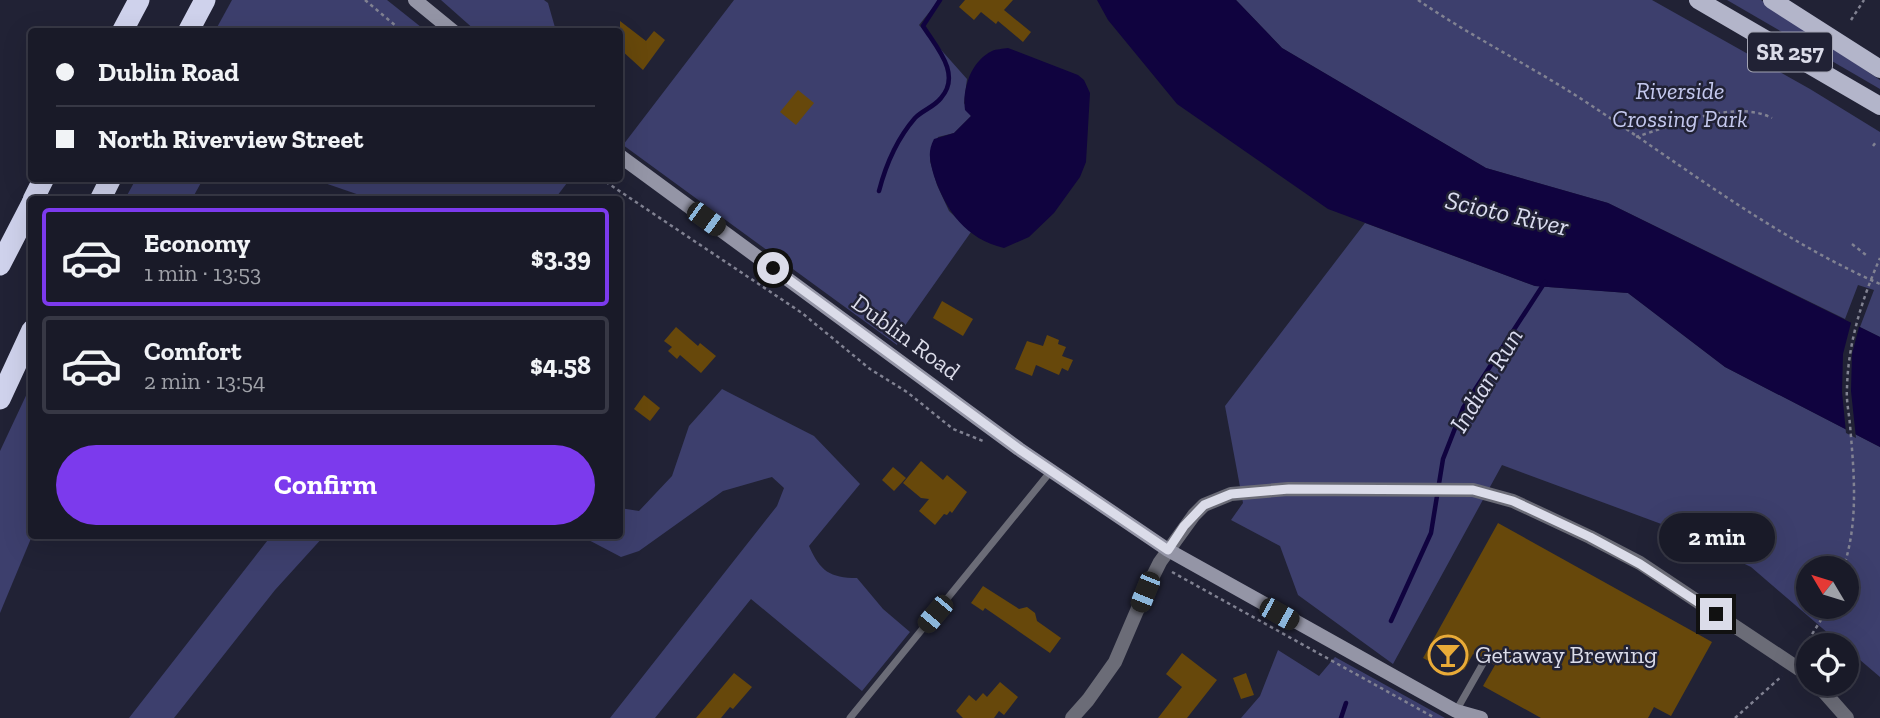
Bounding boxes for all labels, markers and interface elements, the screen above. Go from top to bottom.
road number: SR 257 [1748,32,1832,72]
text: Dublin Road [98,56,239,88]
park label: Riverside Crossing Park [1612,76,1748,133]
text: North Riverview Street [98,123,363,155]
water label: Scioto River [1442,183,1572,243]
car [683,198,730,240]
icon: car [60,226,123,289]
text: Economy [144,227,250,259]
text: $3.39 [531,241,591,273]
route start [757,252,789,284]
text: 1 min · 13:53 [144,259,261,287]
street label: Dublin Road [846,288,966,386]
water label: Indian Run [1442,322,1530,438]
icon: car [60,334,123,397]
text: Comfort [144,335,241,367]
text: $4.58 [530,349,591,381]
text: 2 min · 13:54 [144,367,265,395]
button: Confirm [56,445,595,525]
callout: 2 min [1658,512,1774,562]
text: 2 min [1688,523,1746,551]
north arrow [1796,556,1858,620]
map controls [1796,556,1859,696]
car [1128,569,1163,615]
car [914,591,957,637]
car [1256,595,1303,633]
route end [1700,598,1732,630]
button: locate [1796,633,1859,696]
bar icon: Getaway Brewing [1427,634,1469,676]
place label: Getaway Brewing [1475,640,1657,669]

